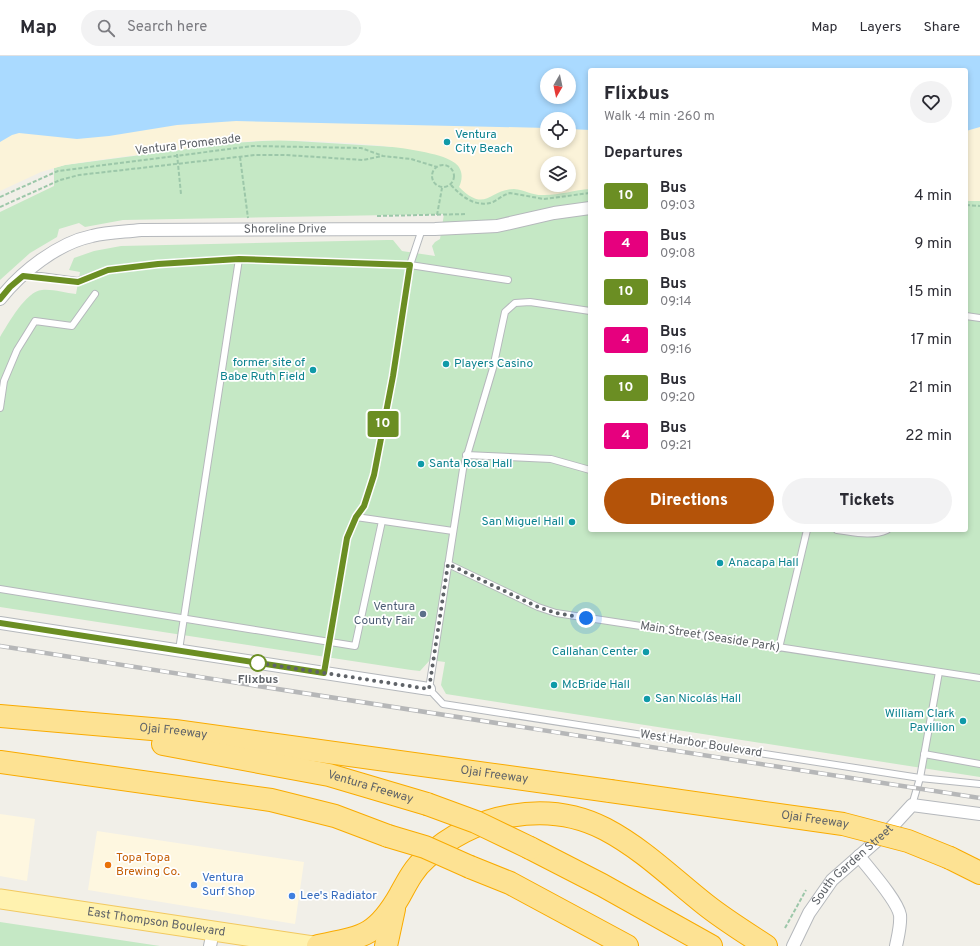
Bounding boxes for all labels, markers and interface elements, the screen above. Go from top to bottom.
search box [81,10,361,46]
text: Map [20,16,57,40]
icon: search [95,17,117,39]
text: Search here [127,18,207,37]
text: Map [811,19,837,36]
text: Layers [859,19,901,36]
text: Share [923,19,960,36]
north arrow [540,68,576,104]
map controls [540,68,576,192]
button: heart [910,81,952,123]
text: Flixbus [604,82,670,106]
text: Walk · 4 min · 260 m [604,109,715,125]
button: locate [540,112,576,148]
place label: Ventura City Beach [455,127,513,157]
street label: Ventura Promenade [134,131,242,159]
marker: Ventura City Beach [442,137,452,147]
text: Departures [604,144,683,163]
button: layers [540,156,576,192]
text: Bus [660,179,687,198]
text: 10 [619,187,633,204]
text: 4 min [914,187,952,206]
text: 09:03 [660,198,695,214]
street label: Shoreline Drive [244,221,326,238]
text: Bus [660,227,687,246]
text: 4 [622,235,631,252]
text: 9 min [915,235,952,254]
text: 09:08 [660,246,695,262]
text: Bus [660,275,687,294]
text: 10 [619,283,633,300]
text: 15 min [909,283,952,302]
text: 09:14 [660,294,692,310]
text: Bus [660,323,687,342]
text: 4 [622,331,631,348]
text: 17 min [911,331,952,350]
text: 09:16 [660,342,692,358]
place label: former site of Babe Ruth Field [220,355,305,385]
place label: Players Casino [454,356,534,372]
marker: Players Casino [441,359,451,369]
marker: former site of Babe Ruth Field [308,365,318,375]
text: Bus [660,371,687,390]
text: 10 [619,379,633,396]
text: 21 min [909,379,952,398]
text: 09:20 [660,390,695,406]
line badge: 10 [365,411,401,437]
text: 10 [376,415,390,432]
text: Bus [660,419,687,438]
text: 4 [622,427,631,444]
text: 22 min [905,427,952,446]
text: 09:21 [660,438,692,454]
place label: Santa Rosa Hall [429,456,512,472]
marker: Santa Rosa Hall [416,459,426,469]
button: Directions [604,478,774,524]
button: Tickets [782,478,952,524]
place label: San Miguel Hall [482,514,564,530]
marker: San Miguel Hall [567,517,577,527]
place label: Anacapa Hall [728,555,799,571]
marker: Anacapa Hall [715,558,725,568]
place label: Ventura County Fair [354,599,415,629]
your location [576,608,596,628]
marker: Ventura County Fair [418,609,428,619]
street label: Main Street (Seaside Park) [639,618,781,656]
place label: Callahan Center [552,644,638,660]
marker: Callahan Center [641,647,651,657]
marker: Flixbus [249,654,267,672]
place label: Flixbus [238,672,278,688]
place label: McBride Hall [562,677,630,693]
marker: McBride Hall [549,680,559,690]
place label: San Nicolás Hall [655,691,741,707]
marker: San Nicolás Hall [642,694,652,704]
place label: William Clark Pavillion [885,706,955,736]
marker: William Clark Pavillion [958,716,968,726]
street label: Ojai Freeway [139,720,208,743]
street label: West Harbor Boulevard [639,726,763,762]
street label: Ojai Freeway [459,762,529,788]
street label: Ventura Freeway [325,767,415,808]
street label: Ojai Freeway [780,807,851,833]
street label: South Garden Street [808,822,898,909]
place label: Topa Topa Brewing Co. [116,850,180,880]
marker: Topa Topa Brewing Co. [103,860,113,870]
place label: Ventura Surf Shop [202,870,255,900]
marker: Ventura Surf Shop [189,880,199,890]
place label: Lee's Radiator [300,888,377,904]
marker: Lee's Radiator [287,891,297,901]
street label: East Thompson Boulevard [86,904,226,941]

